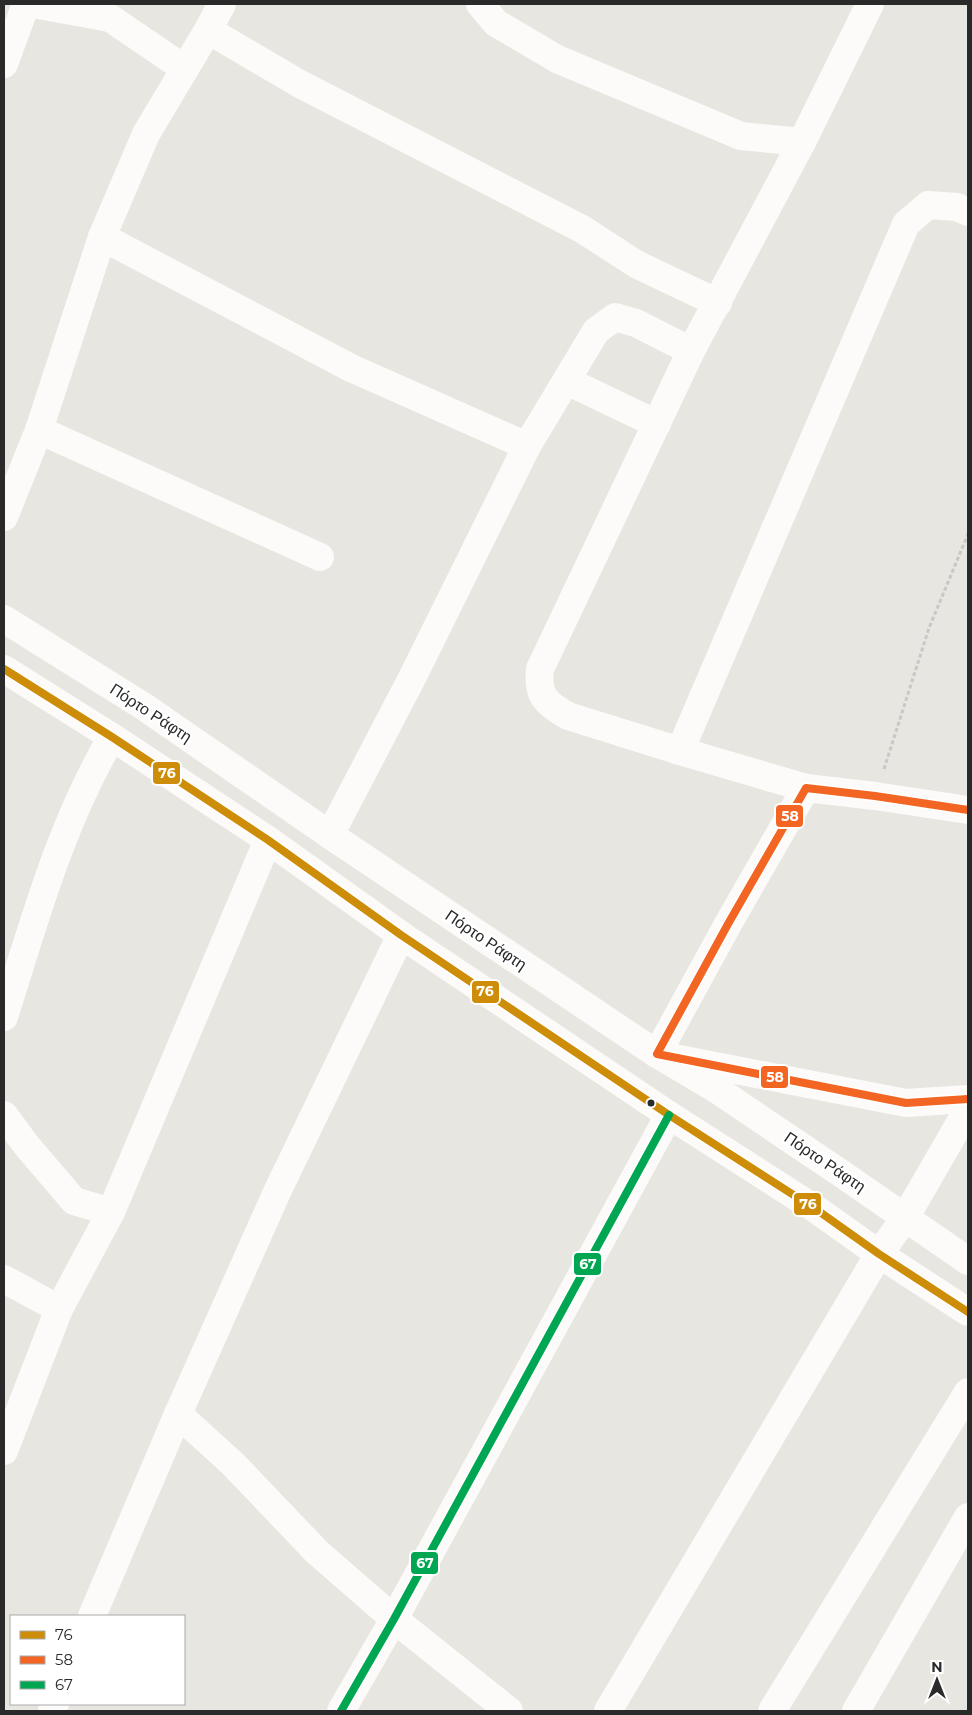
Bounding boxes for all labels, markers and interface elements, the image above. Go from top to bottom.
street label: Πόρτο Ράφτη [106,679,196,747]
line badge: 76 [152,761,181,785]
text: 76 [158,764,176,782]
line badge: 58 [775,804,804,828]
text: 58 [781,807,799,825]
street label: Πόρτο Ράφτη [442,906,530,974]
line badge: 76 [471,980,500,1004]
text: 76 [476,982,494,1000]
line badge: 58 [760,1065,789,1089]
text: 58 [766,1068,784,1086]
unlabelled marker [646,1098,656,1108]
street label: Πόρτο Ράφτη [781,1128,869,1196]
line badge: 76 [793,1192,822,1216]
text: 76 [799,1195,817,1213]
line badge: 67 [573,1252,602,1276]
text: 67 [579,1255,597,1273]
line badge: 67 [410,1551,439,1575]
text: 67 [416,1554,434,1572]
legend [10,1615,185,1705]
text: 76 [55,1625,73,1644]
text: 58 [55,1650,73,1669]
north arrow [912,1655,962,1705]
text: N [931,1658,943,1676]
text: 67 [55,1675,73,1694]

